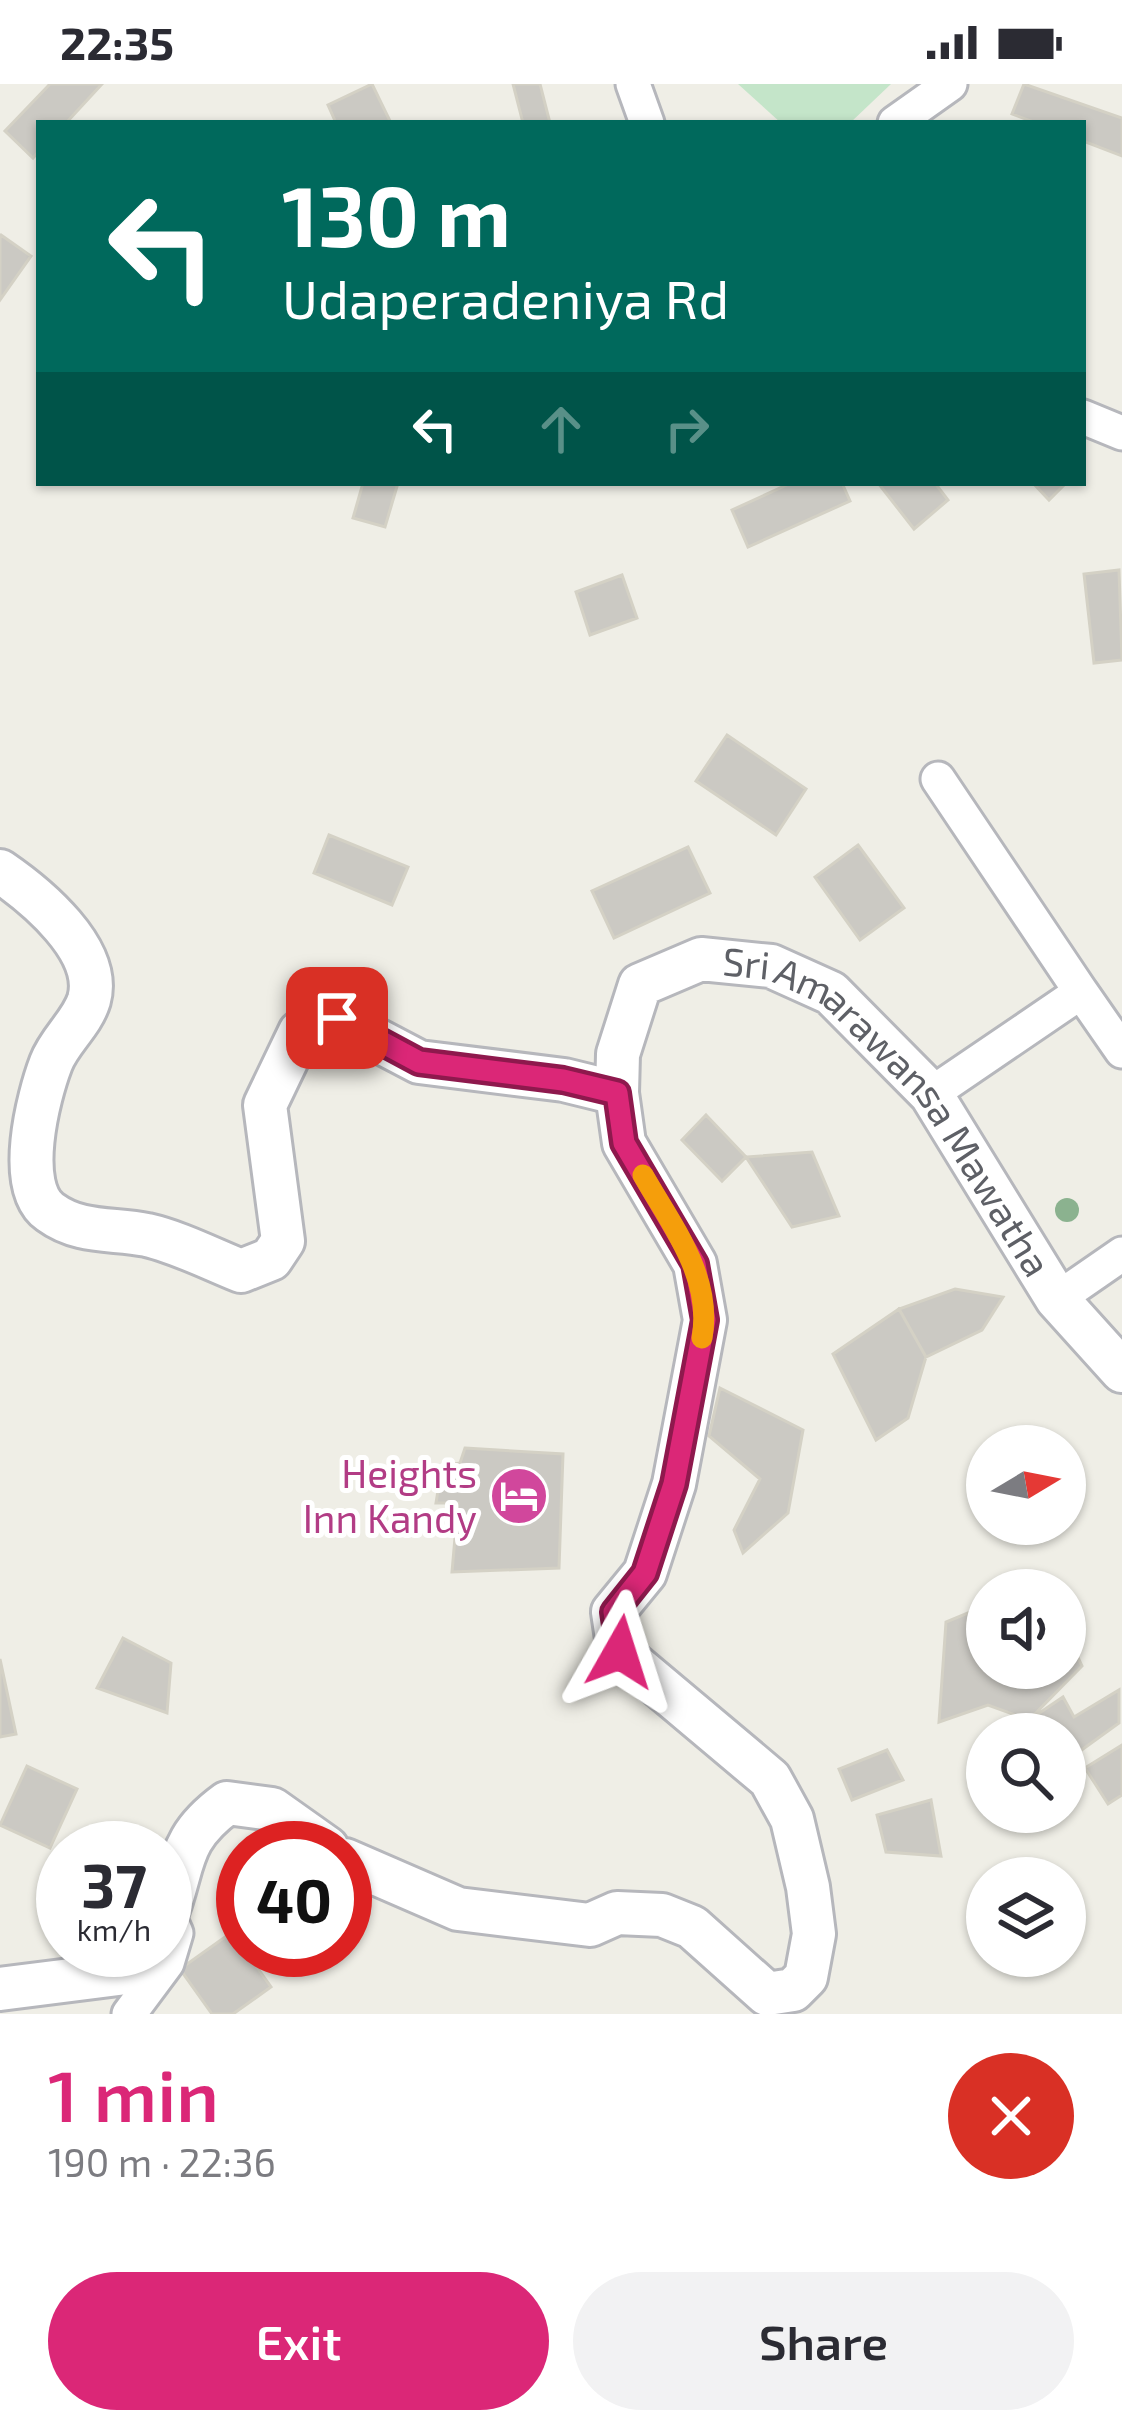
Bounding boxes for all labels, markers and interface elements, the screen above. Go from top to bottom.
text: 22:35 [60,15,174,69]
text: 130 m [282,163,511,264]
icon: left [84,168,240,324]
text: Udaperadeniya Rd [282,265,729,330]
icon: left [402,396,468,462]
icon: ahead [528,396,594,462]
icon: right [654,396,720,462]
street label: Sri Amarawansa Mawatha [721,936,1062,1284]
pin [286,967,388,1069]
icon: arrive [304,985,370,1051]
north arrow [966,1425,1086,1545]
map controls [966,1425,1086,1977]
place label: Heights Inn Kandy [303,1449,477,1541]
hotel icon: Heights Inn Kandy [488,1465,550,1527]
button: sound [966,1569,1086,1689]
position arrow [557,1589,683,1715]
button: search [966,1713,1086,1833]
speed limit sign: 40 [216,1821,372,1977]
text: 37 [81,1848,147,1920]
button: layers [966,1857,1086,1977]
text: km/h [77,1911,151,1947]
text: 1 min [48,2050,219,2136]
button: close [948,2053,1074,2179]
text: 190 m · 22:36 [48,2138,276,2185]
button: Exit [48,2272,549,2410]
button: Share [573,2272,1074,2410]

